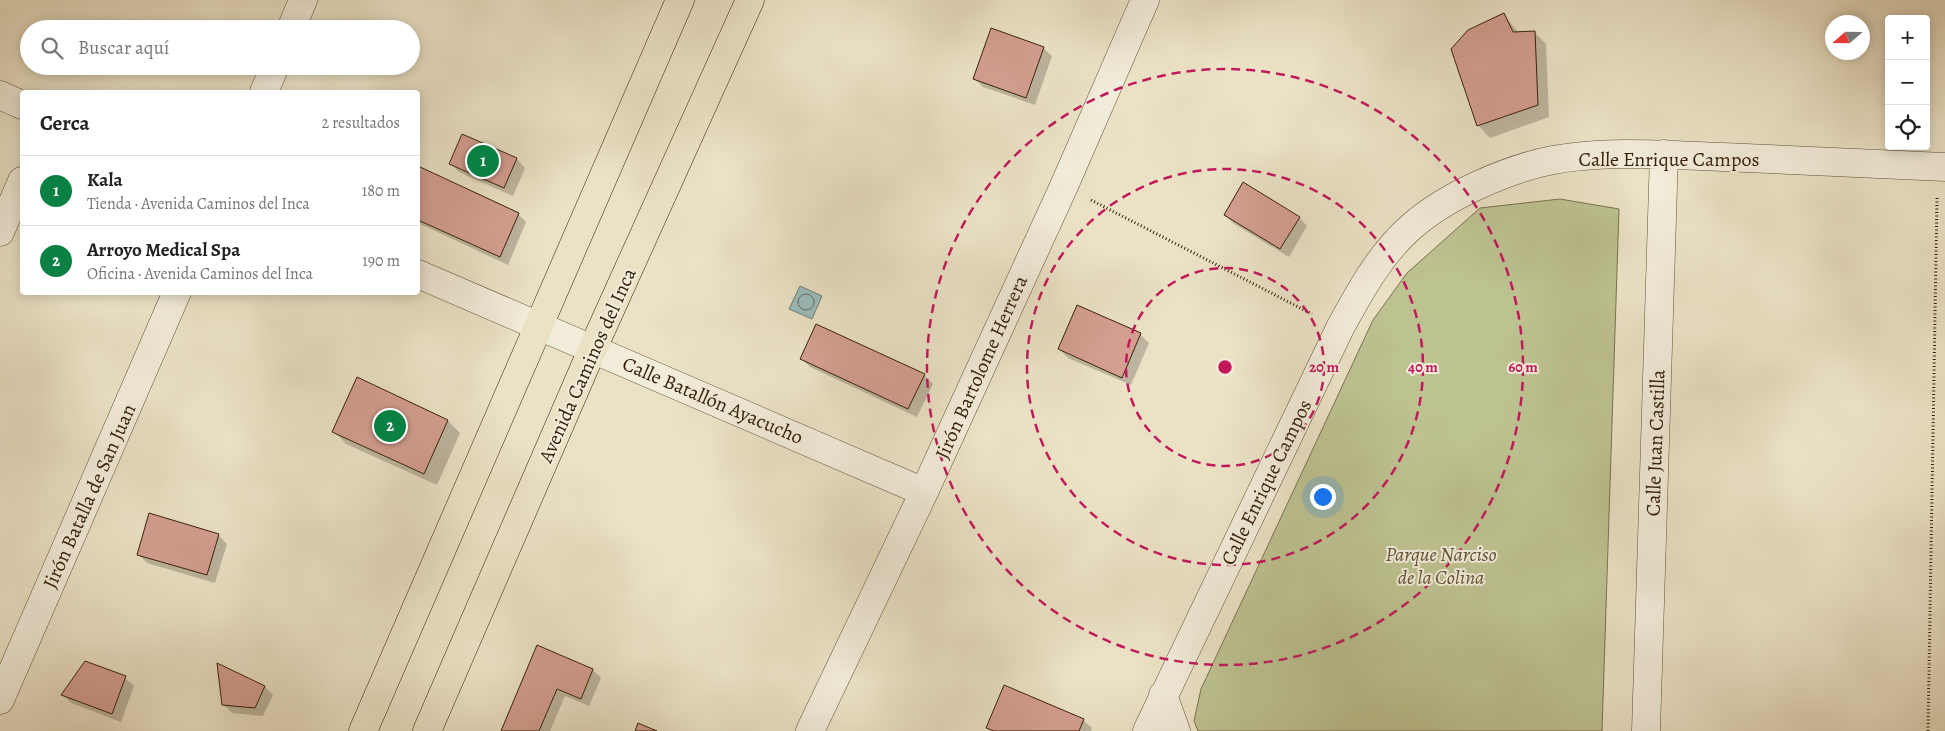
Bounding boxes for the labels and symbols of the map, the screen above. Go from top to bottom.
north arrow [1825,15,1870,60]
pin: 1 [467,142,499,180]
street label: Calle Enrique Campos [1578,146,1760,173]
street label: Avenida Caminos del Inca [532,263,643,468]
street label: Jirón Bartolome Herrera [929,270,1034,463]
street label: Calle Batallón Ayacucho [618,350,807,451]
text: 20 m [1309,357,1339,377]
text: 40 m [1408,357,1438,377]
text: 60 m [1508,357,1538,377]
centre of rings [1216,358,1234,376]
street label: Calle Juan Castilla [1639,369,1672,517]
street label: Calle Enrique Campos [1215,395,1318,570]
street label: Jirón Batalla de San Juan [37,400,142,593]
pin: 2 [374,407,406,445]
your location [1310,484,1336,510]
park label: Parque Narciso de la Colina [1385,541,1497,591]

